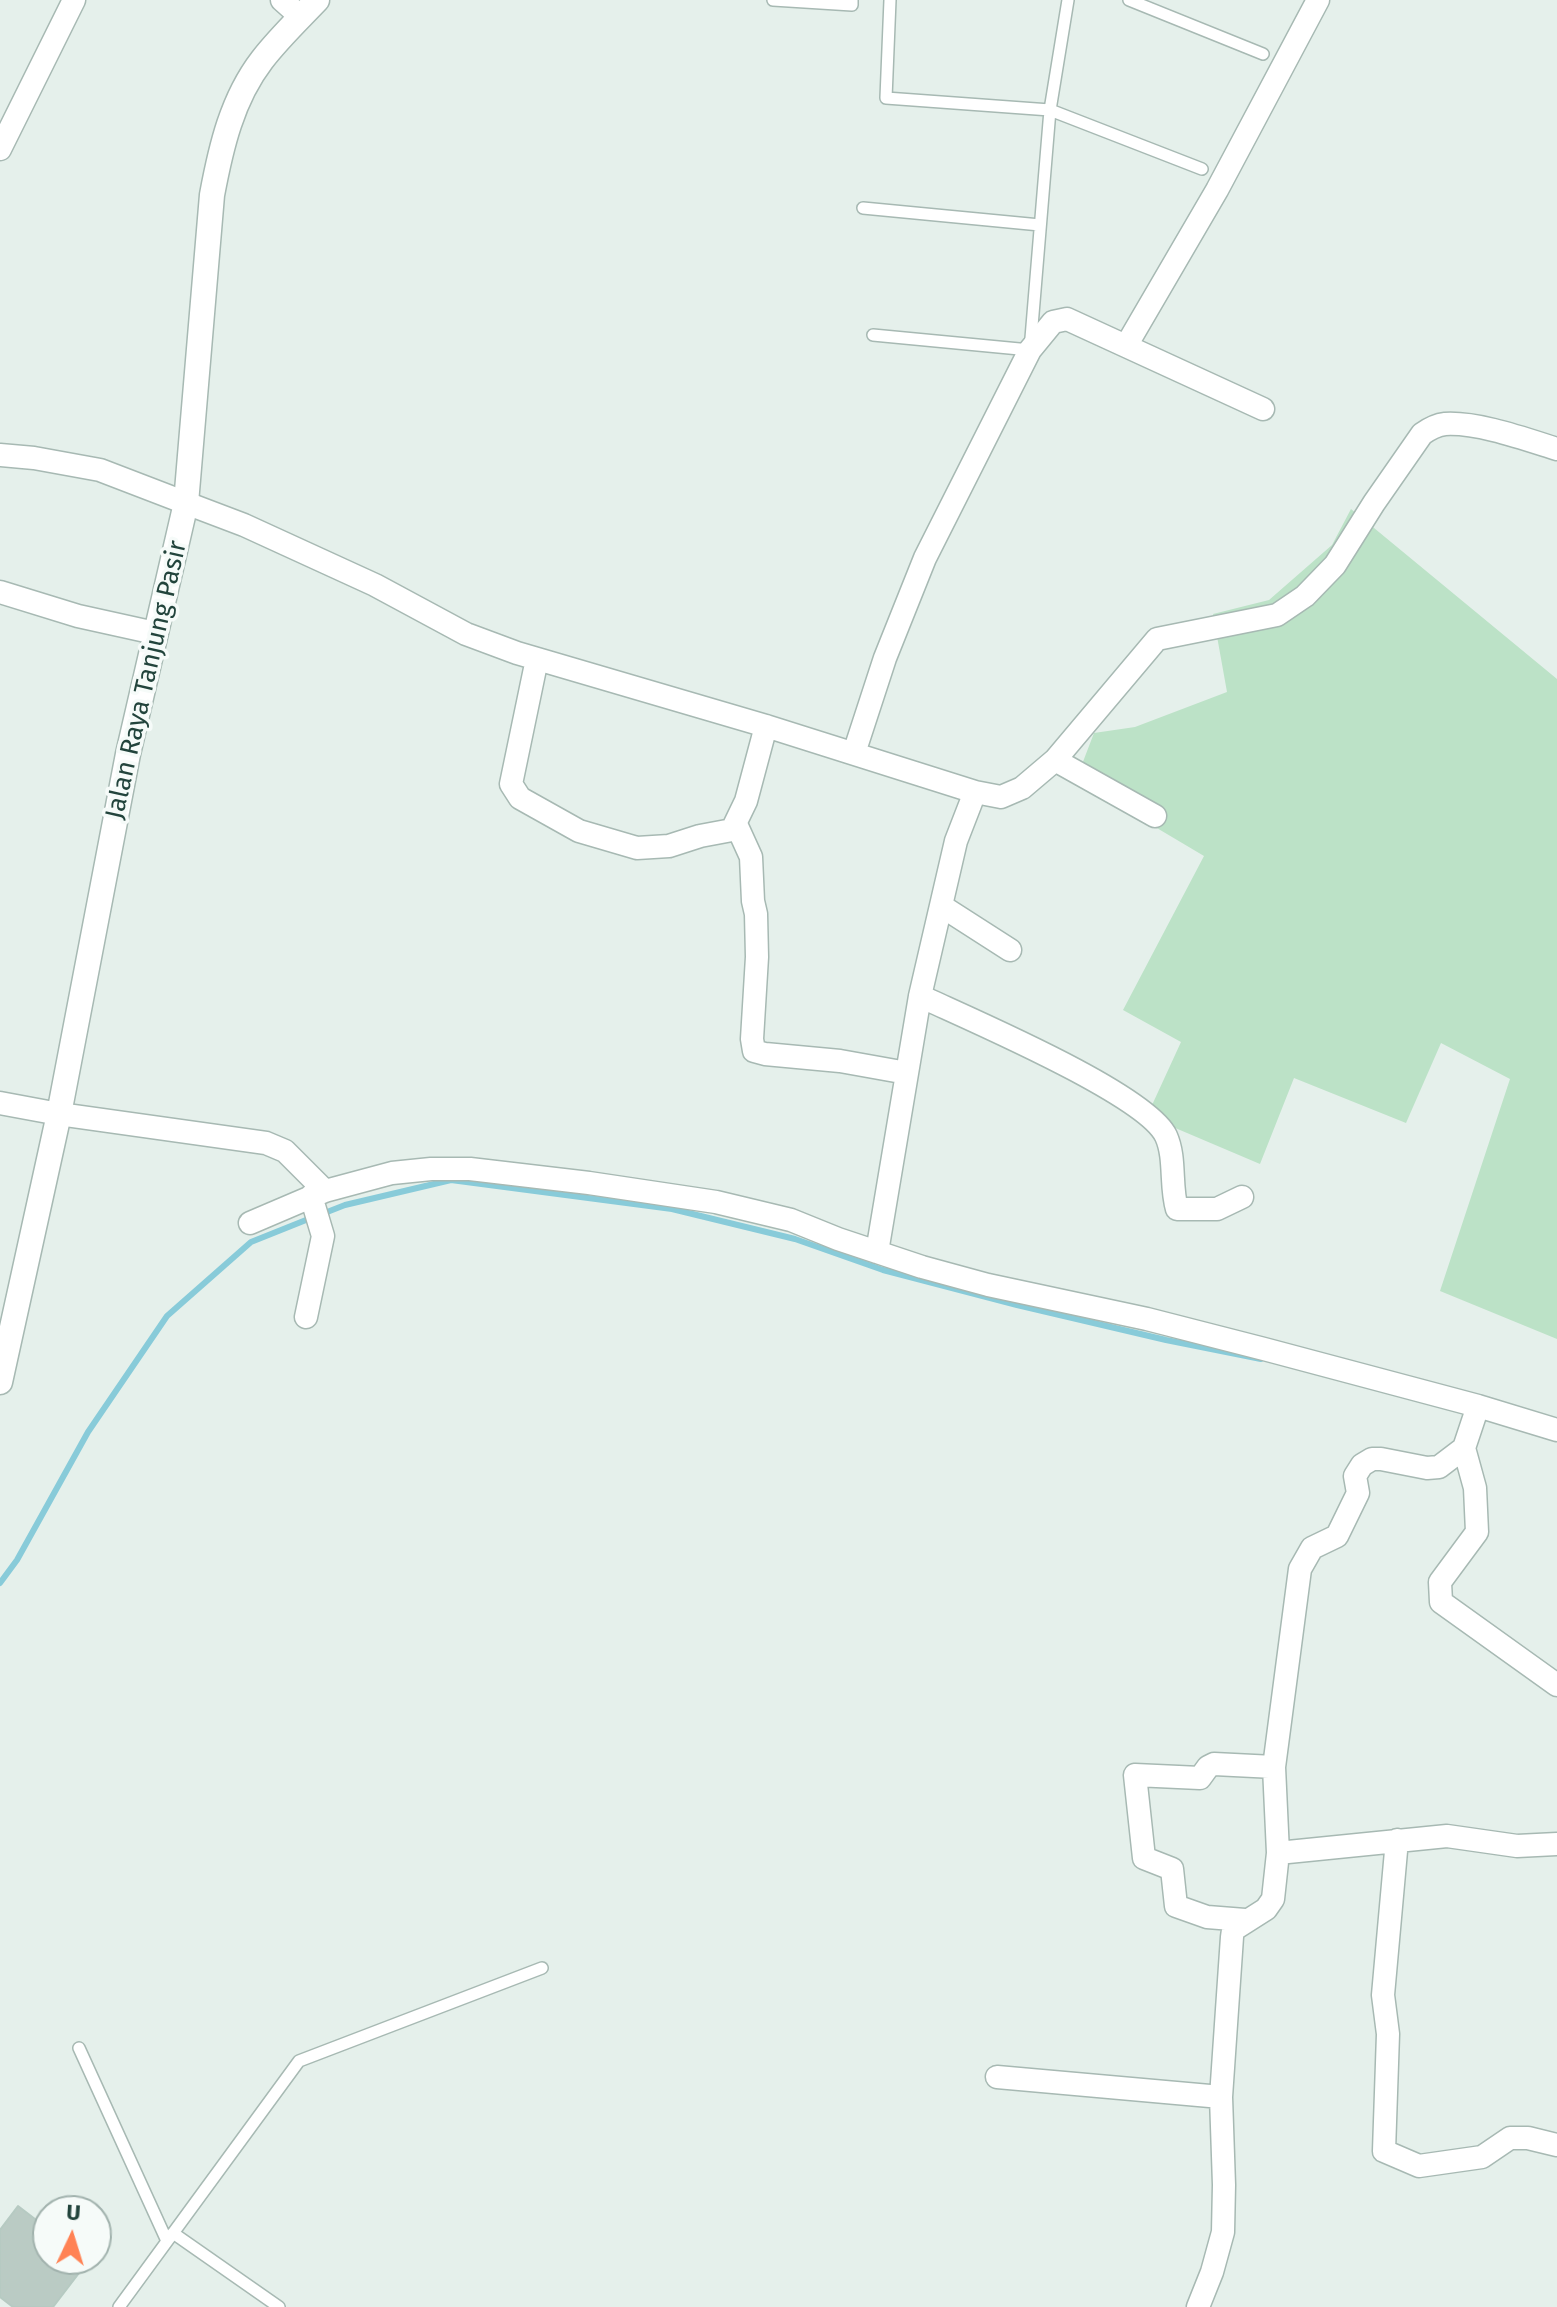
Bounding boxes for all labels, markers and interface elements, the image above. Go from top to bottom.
street label: Jalan Raya Tanjung Pasir [100,538,194,822]
north arrow [32,2195,112,2275]
text: U [65,2199,82,2227]

